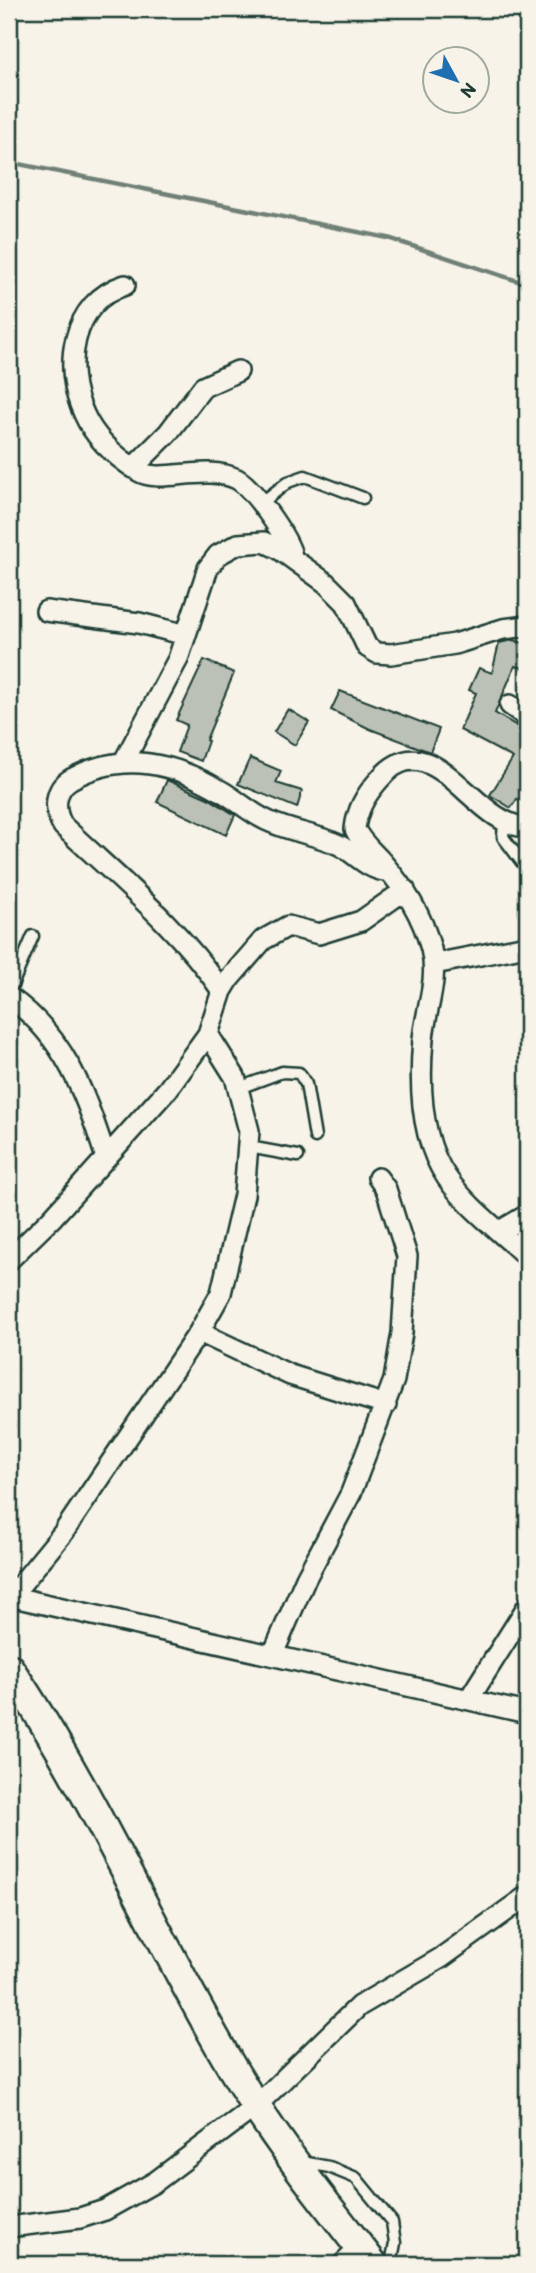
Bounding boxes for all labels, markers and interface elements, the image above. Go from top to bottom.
north arrow [420,46,490,116]
text: N [456,78,482,103]

